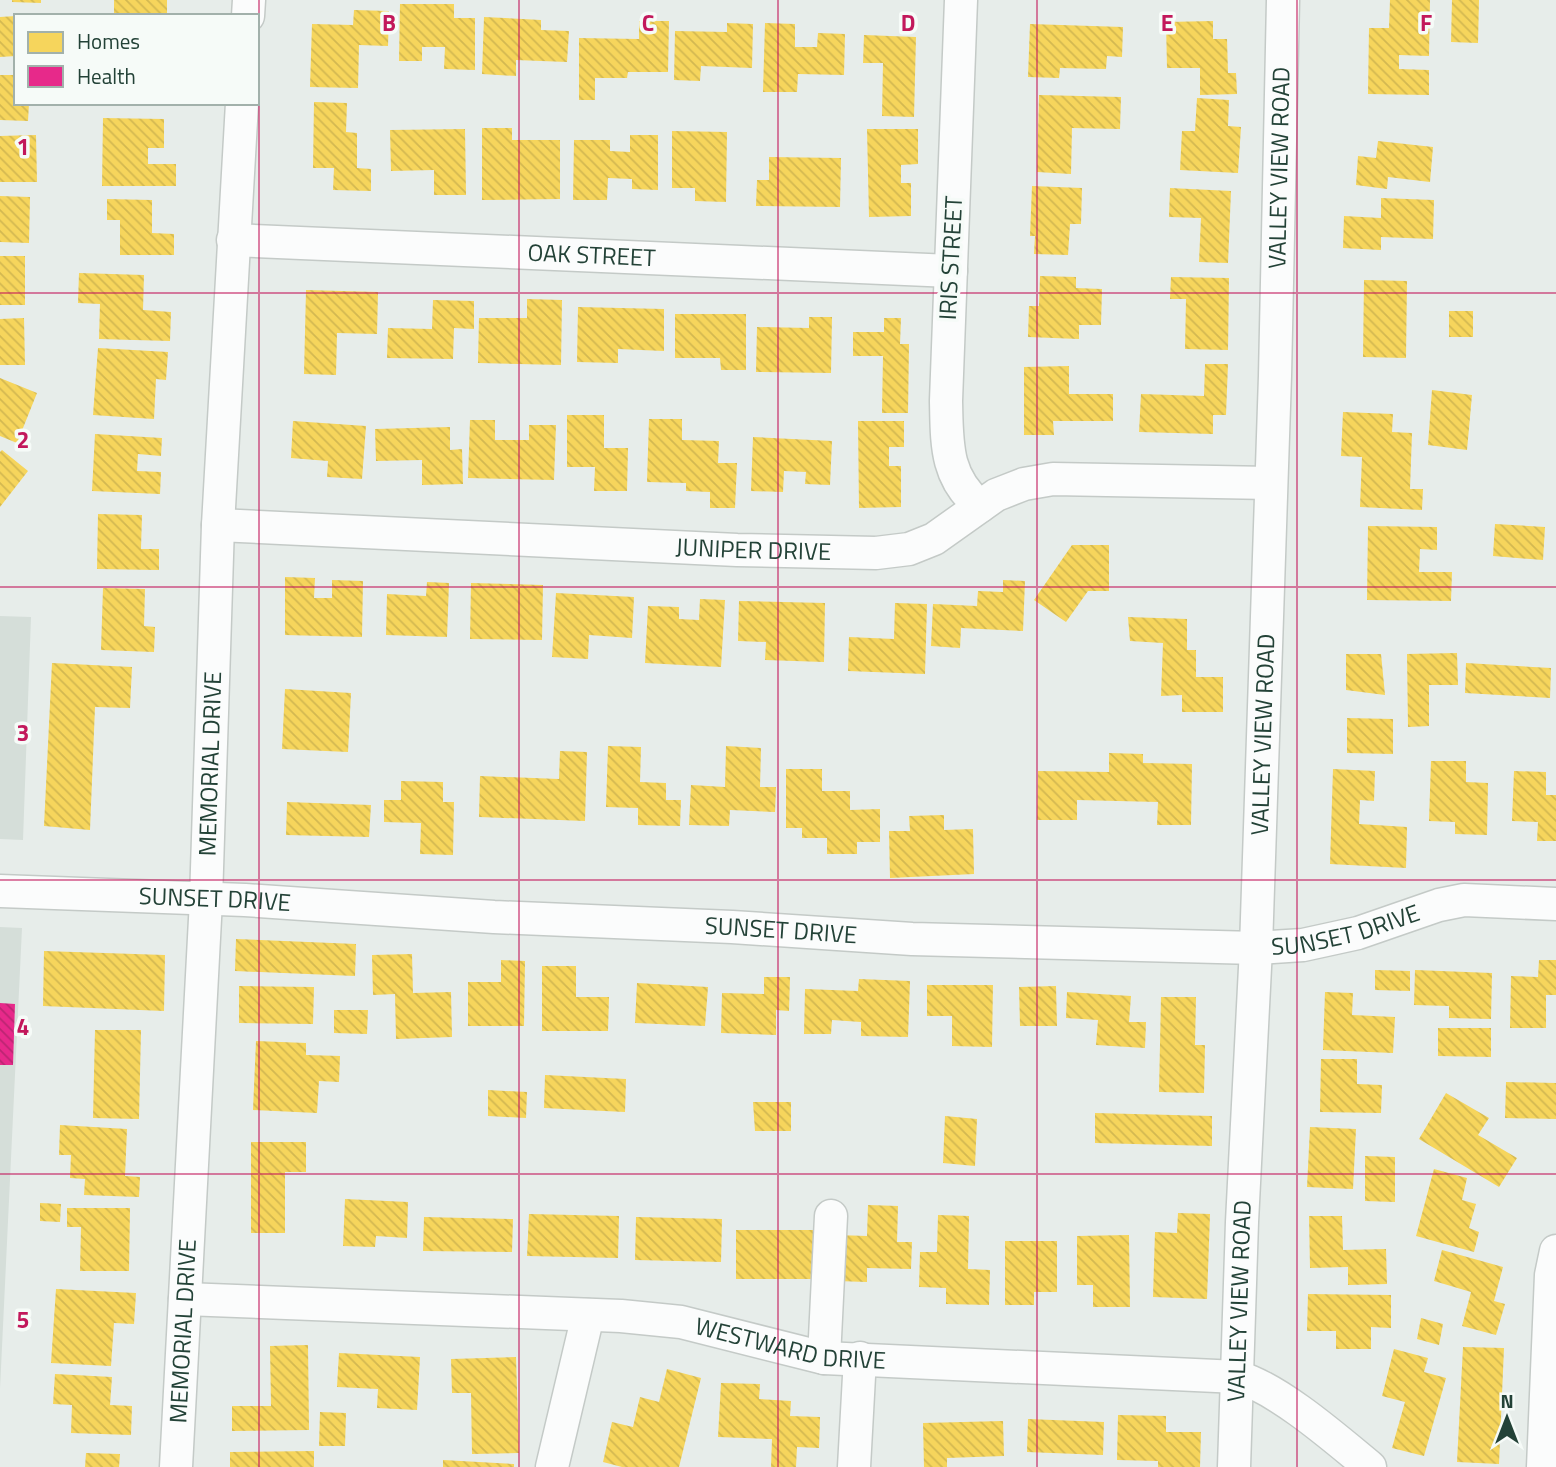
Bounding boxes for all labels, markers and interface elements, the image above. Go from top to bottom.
text: B [382,5,396,40]
text: C [642,5,654,40]
text: D [901,5,915,40]
text: E [1161,5,1173,40]
text: F [1420,5,1432,40]
legend [14,14,259,105]
text: Homes [77,25,140,57]
text: Health [77,60,136,92]
street label: VALLEY VIEW ROAD [1258,66,1299,269]
text: 1 [17,129,29,164]
street label: IRIS STREET [929,194,971,321]
street label: OAK STREET [527,234,657,275]
text: 2 [17,422,29,457]
street label: JUNIPER DRIVE [675,528,832,569]
street label: VALLEY VIEW ROAD [1241,633,1283,836]
street label: MEMORIAL DRIVE [188,671,230,857]
text: 3 [17,715,29,750]
street label: SUNSET DRIVE [138,877,292,920]
street label: SUNSET DRIVE [1270,894,1424,964]
street label: SUNSET DRIVE [704,907,858,952]
text: 4 [17,1009,29,1044]
street label: VALLEY VIEW ROAD [1217,1199,1260,1403]
street label: MEMORIAL DRIVE [159,1238,205,1424]
text: 5 [17,1302,29,1337]
street label: WESTWARD DRIVE [692,1307,887,1378]
north arrow [1472,1383,1542,1453]
text: N [1500,1386,1514,1415]

